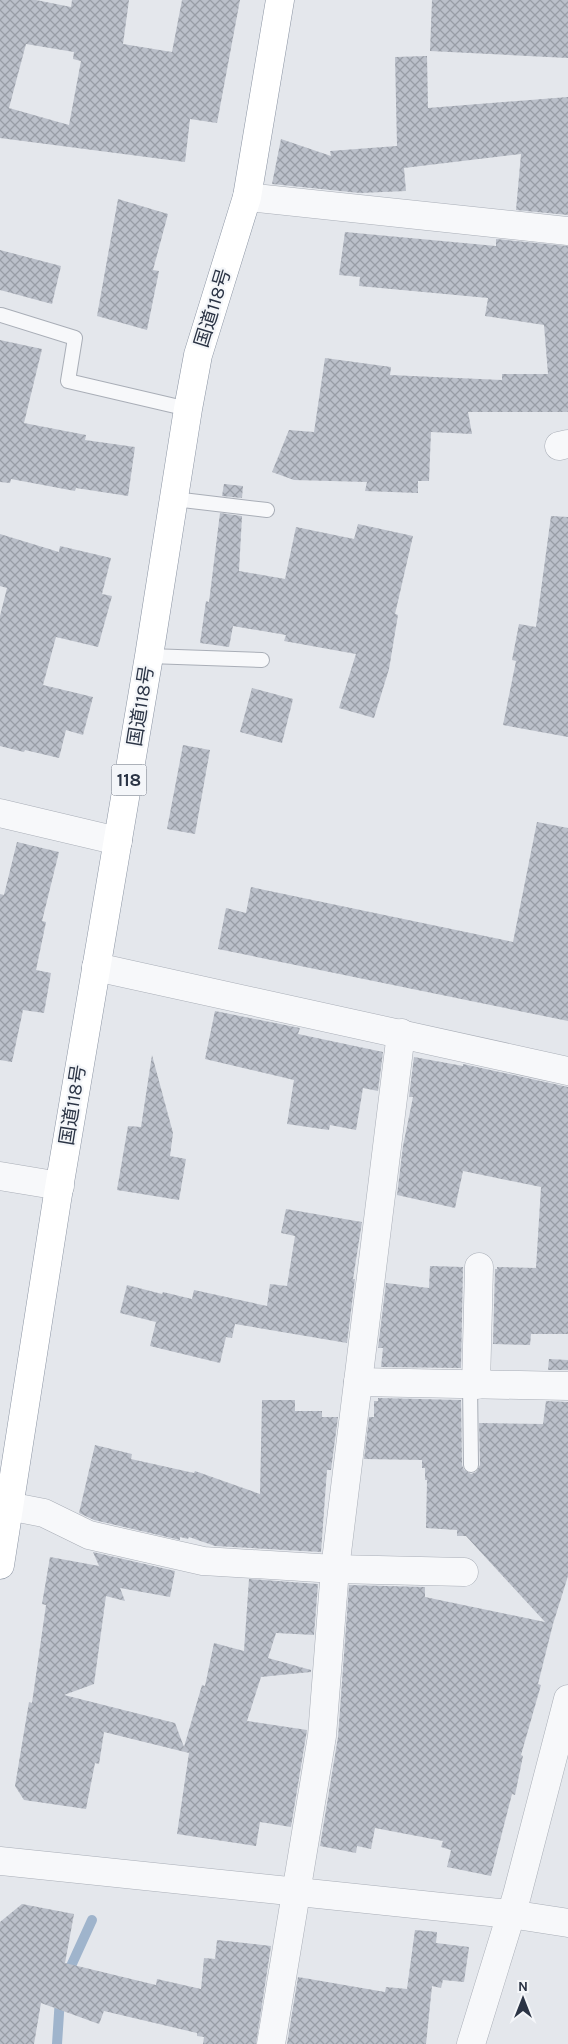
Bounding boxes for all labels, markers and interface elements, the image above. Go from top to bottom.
street label: 国道118号 [191,266,235,350]
street label: 国道118号 [124,664,158,748]
road number: 118 [112,764,146,796]
street label: 国道118号 [56,1063,90,1147]
north arrow [498,1974,548,2024]
text: N [518,1978,528,1995]

